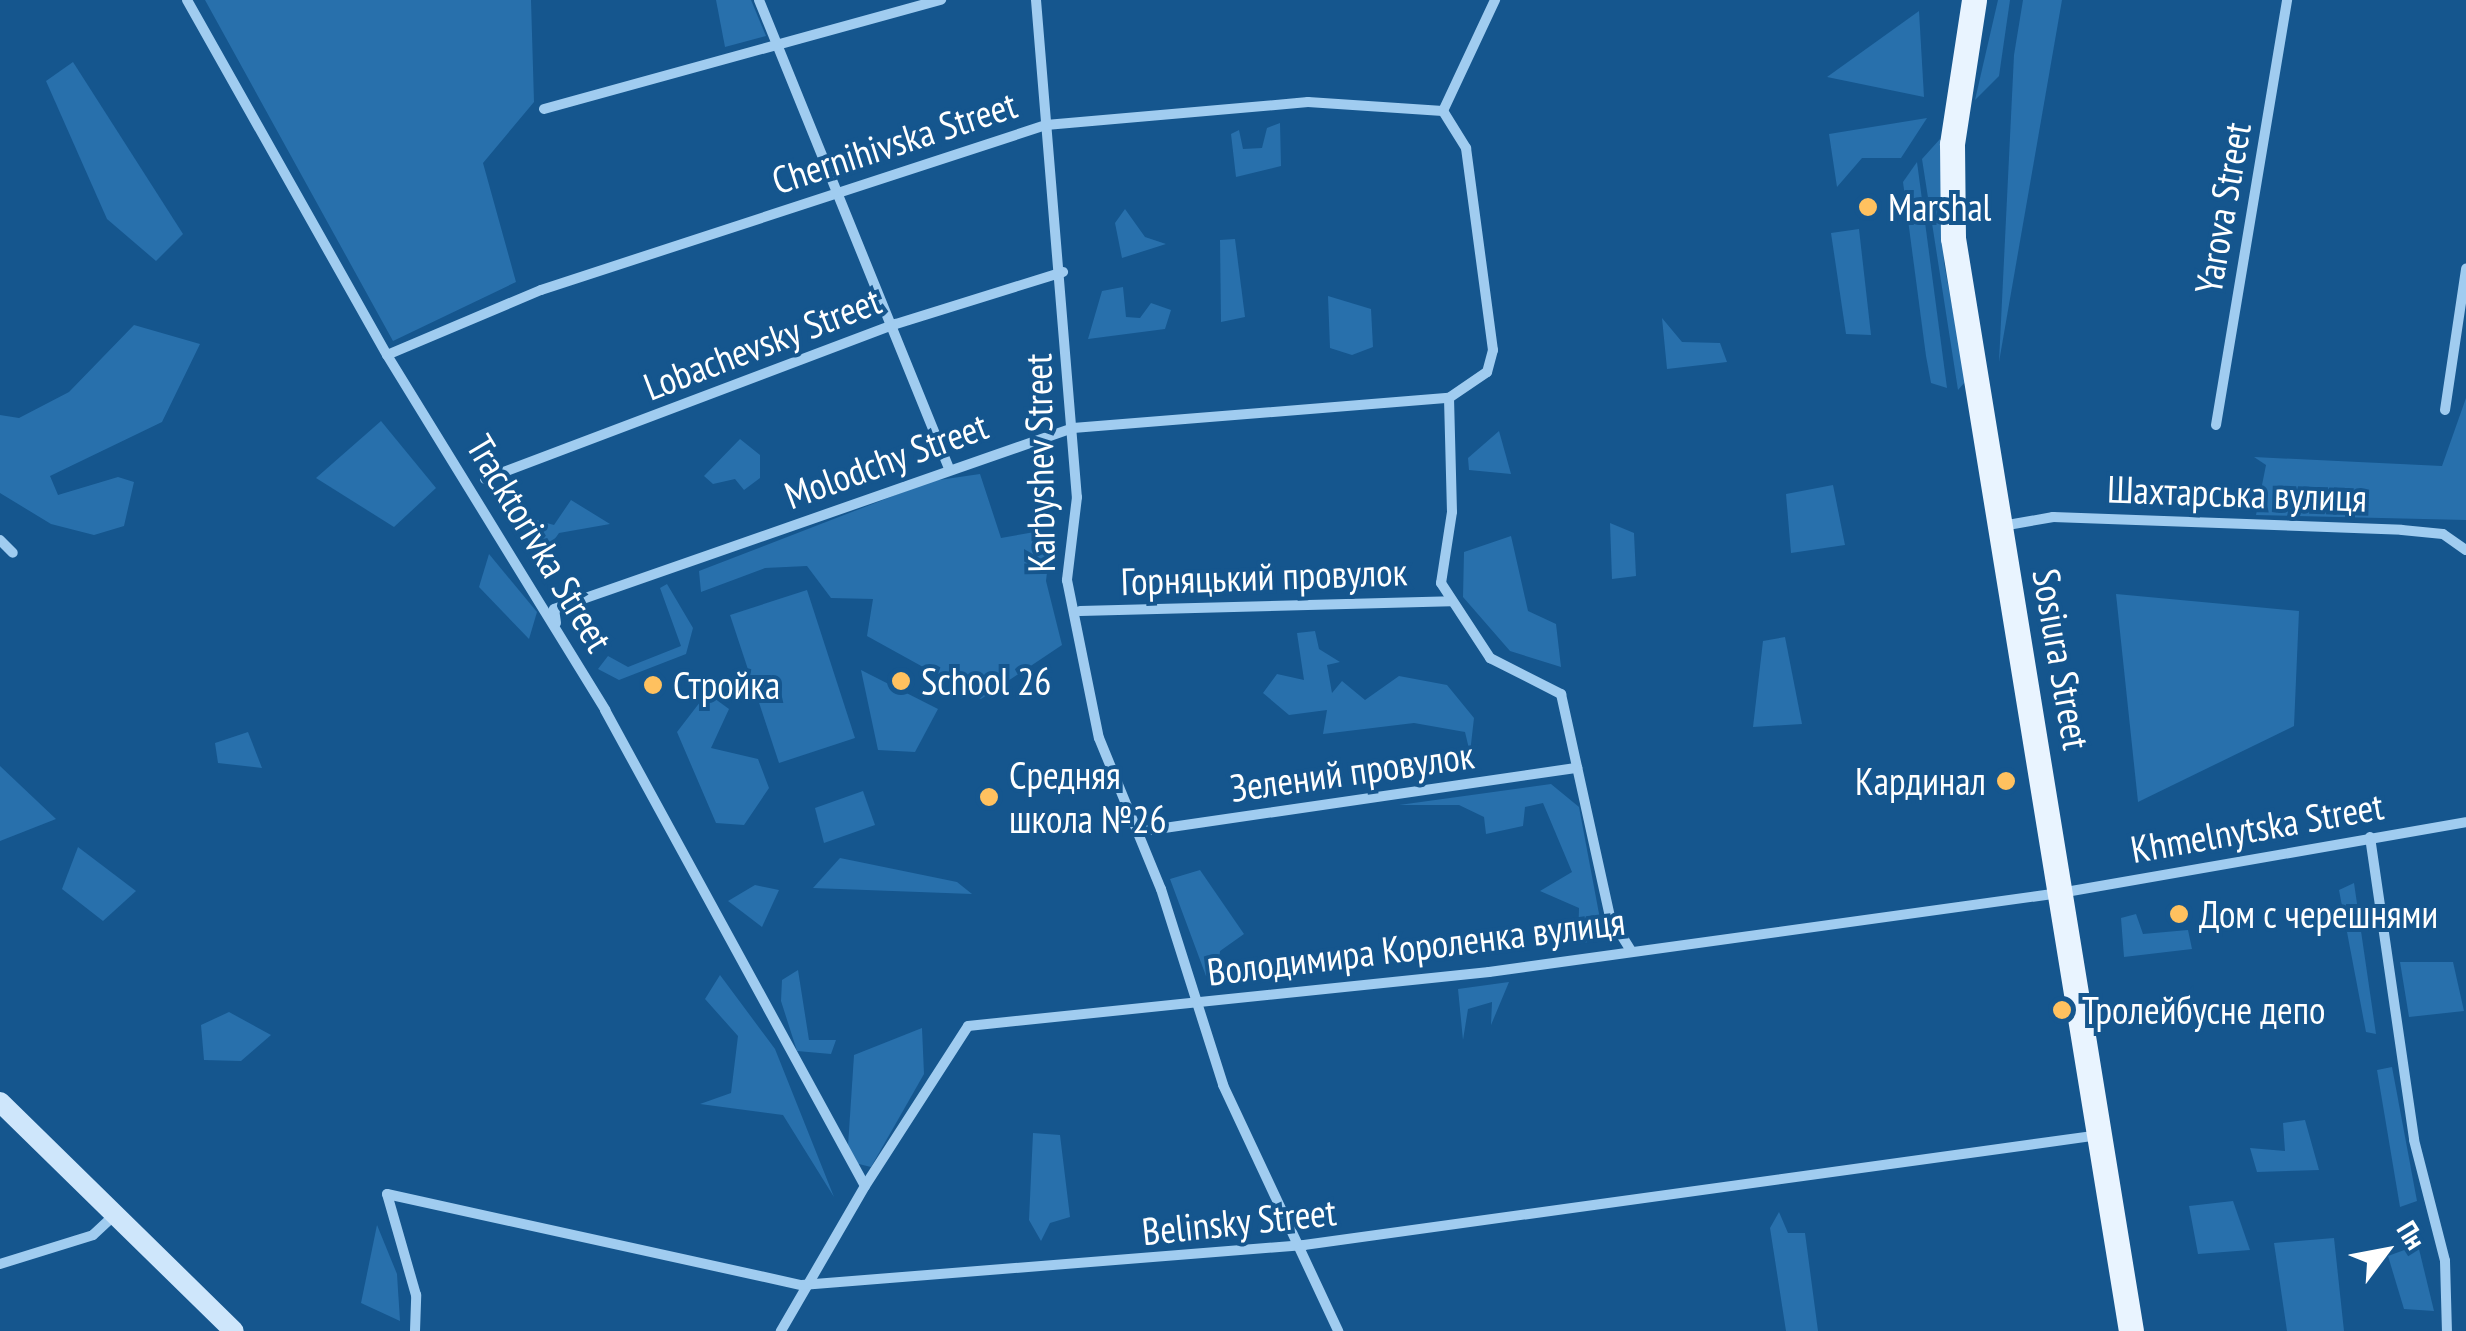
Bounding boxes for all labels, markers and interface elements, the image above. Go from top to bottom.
street label: Chernihivska Street [766,81,1022,203]
street label: Yarova Street [2184,119,2260,297]
place label: Marshal [1888,184,1991,230]
marker: Marshal [1857,196,1879,218]
street label: Lobachevsky Street [637,277,887,409]
street label: Karbyshev Street [1014,353,1064,573]
street label: Molodchy Street [778,402,994,518]
street label: Tracktorivka Street [458,427,622,659]
street label: Шахтарська вулиця [2106,466,2368,520]
street label: Горняцький провулок [1120,548,1408,604]
street label: Sosiura Street [2024,565,2100,753]
place label: School 26 [921,658,1051,704]
place label: Стройка [673,662,780,708]
marker: School 26 [890,670,912,692]
marker: Стройка [642,674,664,696]
street label: Зелений провулок [1227,731,1477,811]
place label: Средняя школа №26 [1009,752,1167,842]
place label: Кардинал [1855,758,1986,804]
marker: Кардинал [1995,770,2017,792]
street label: Khmelnytska Street [2127,782,2387,872]
marker: Средняя школа №26 [978,786,1000,808]
place label: Дом с черешнями [2199,891,2438,937]
street label: Володимира Короленка вулиця [1205,898,1627,994]
marker: Дом с черешнями [2168,903,2190,925]
place label: Тролейбусне депо [2082,987,2325,1033]
marker: Тролейбусне депо [2051,999,2073,1021]
street label: Belinsky Street [1139,1188,1339,1254]
north arrow [2336,1201,2436,1301]
text: Пн [2389,1214,2435,1256]

